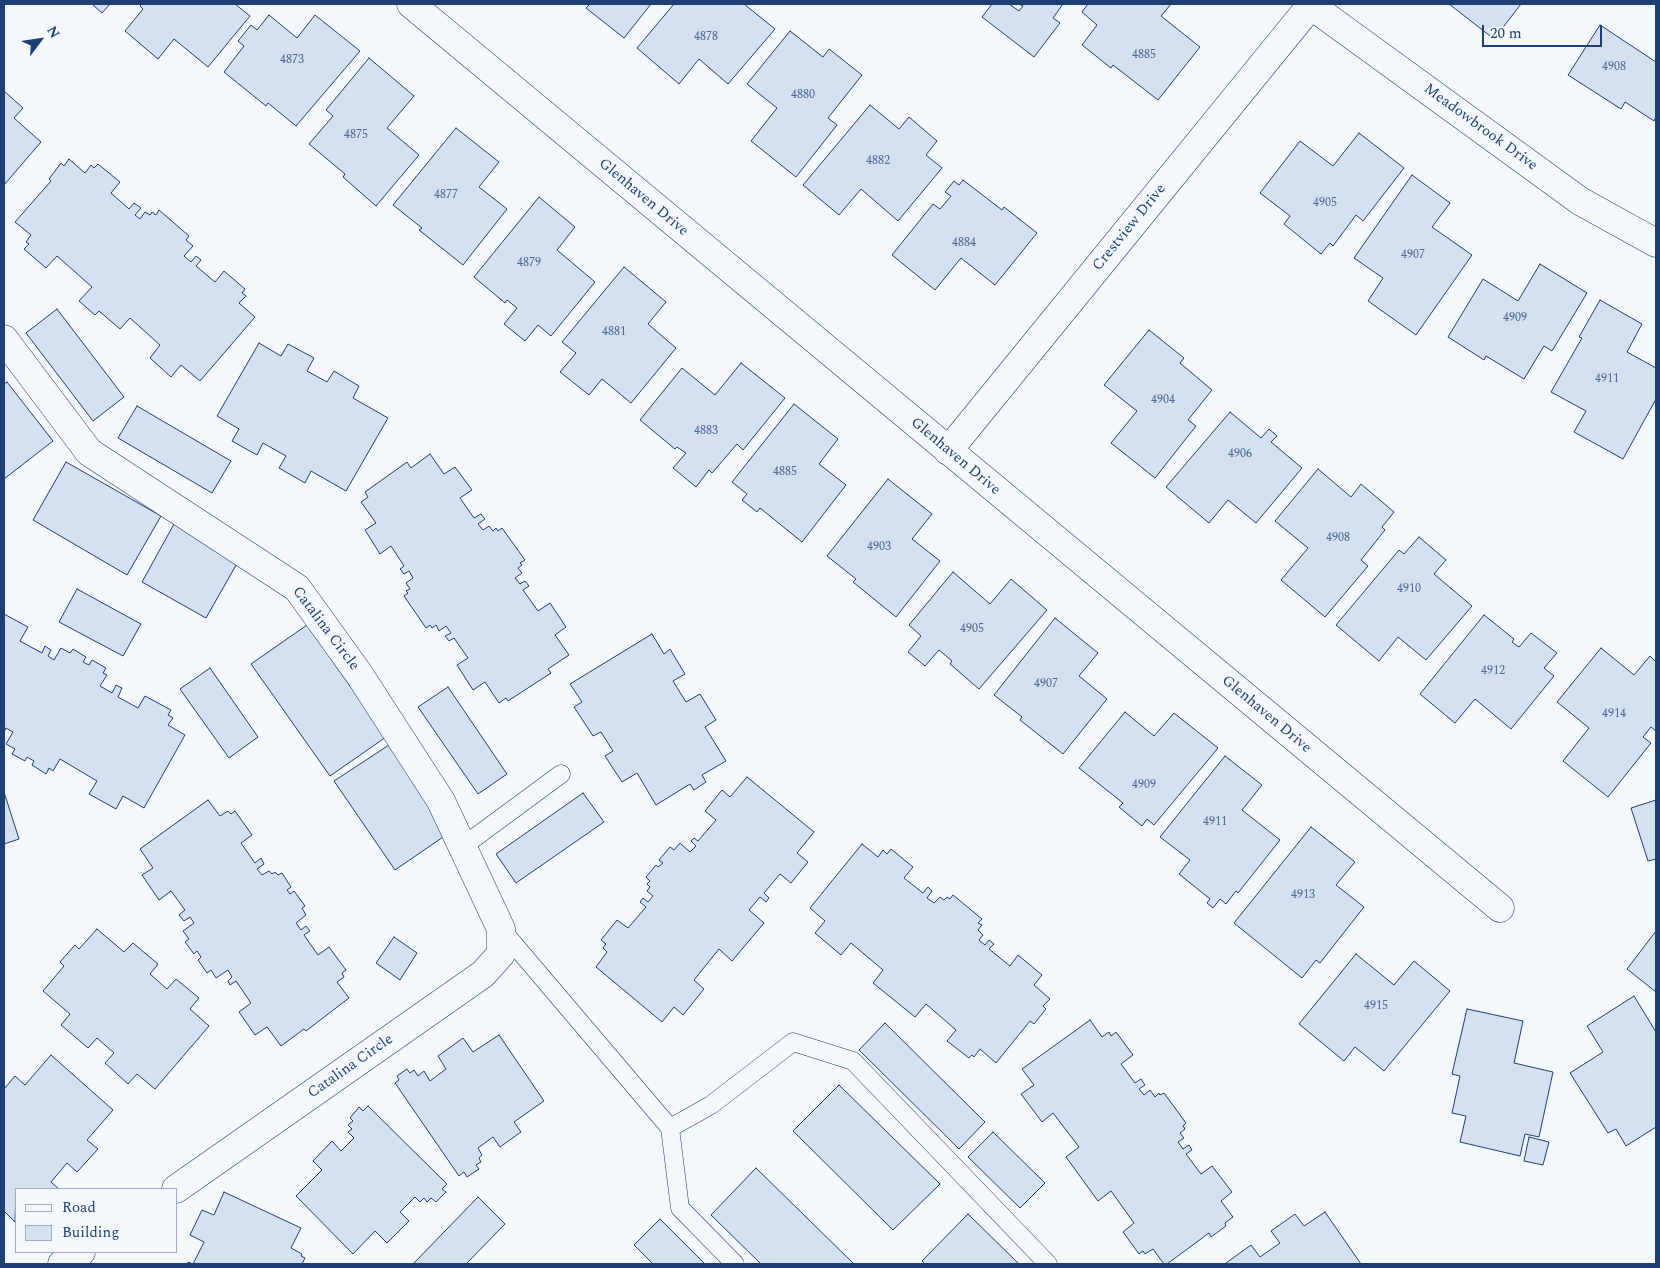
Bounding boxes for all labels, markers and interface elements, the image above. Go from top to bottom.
north arrow [15,15,65,65]
scale bar [1485,15,1605,47]
text: N [41,22,65,42]
text: 20 m [1490,22,1522,45]
house number: 4878 [694,31,718,45]
house number: 4885 [1132,49,1156,63]
house number: 4873 [280,54,304,68]
house number: 4908 [1602,61,1626,75]
street label: Meadowbrook Drive [1420,81,1540,175]
house number: 4880 [791,89,815,103]
house number: 4875 [344,129,368,143]
street label: Glenhaven Drive [594,155,692,241]
house number: 4882 [866,155,890,169]
street label: Crestview Drive [1089,181,1171,275]
house number: 4877 [434,189,458,203]
house number: 4905 [1313,197,1337,211]
house number: 4884 [952,237,976,251]
house number: 4907 [1401,249,1425,263]
house number: 4879 [517,257,541,271]
house number: 4909 [1503,312,1527,326]
house number: 4881 [602,326,626,340]
house number: 4911 [1595,373,1619,387]
house number: 4904 [1151,394,1175,408]
street label: Glenhaven Drive [906,414,1004,500]
house number: 4883 [694,425,718,439]
house number: 4906 [1228,448,1252,462]
house number: 4885 [773,466,797,480]
house number: 4908 [1326,532,1350,546]
house number: 4903 [867,541,891,555]
house number: 4910 [1397,583,1421,597]
street label: Catalina Circle [288,584,362,674]
house number: 4905 [960,623,984,637]
house number: 4912 [1481,665,1505,679]
street label: Glenhaven Drive [1217,672,1315,758]
house number: 4907 [1034,678,1058,692]
house number: 4914 [1602,708,1626,722]
house number: 4909 [1132,779,1156,793]
house number: 4911 [1203,816,1227,830]
house number: 4913 [1291,889,1315,903]
house number: 4915 [1364,1000,1388,1014]
street label: Catalina Circle [305,1031,397,1103]
legend [15,1188,178,1253]
text: Road [62,1196,96,1219]
text: Building [62,1221,119,1244]

